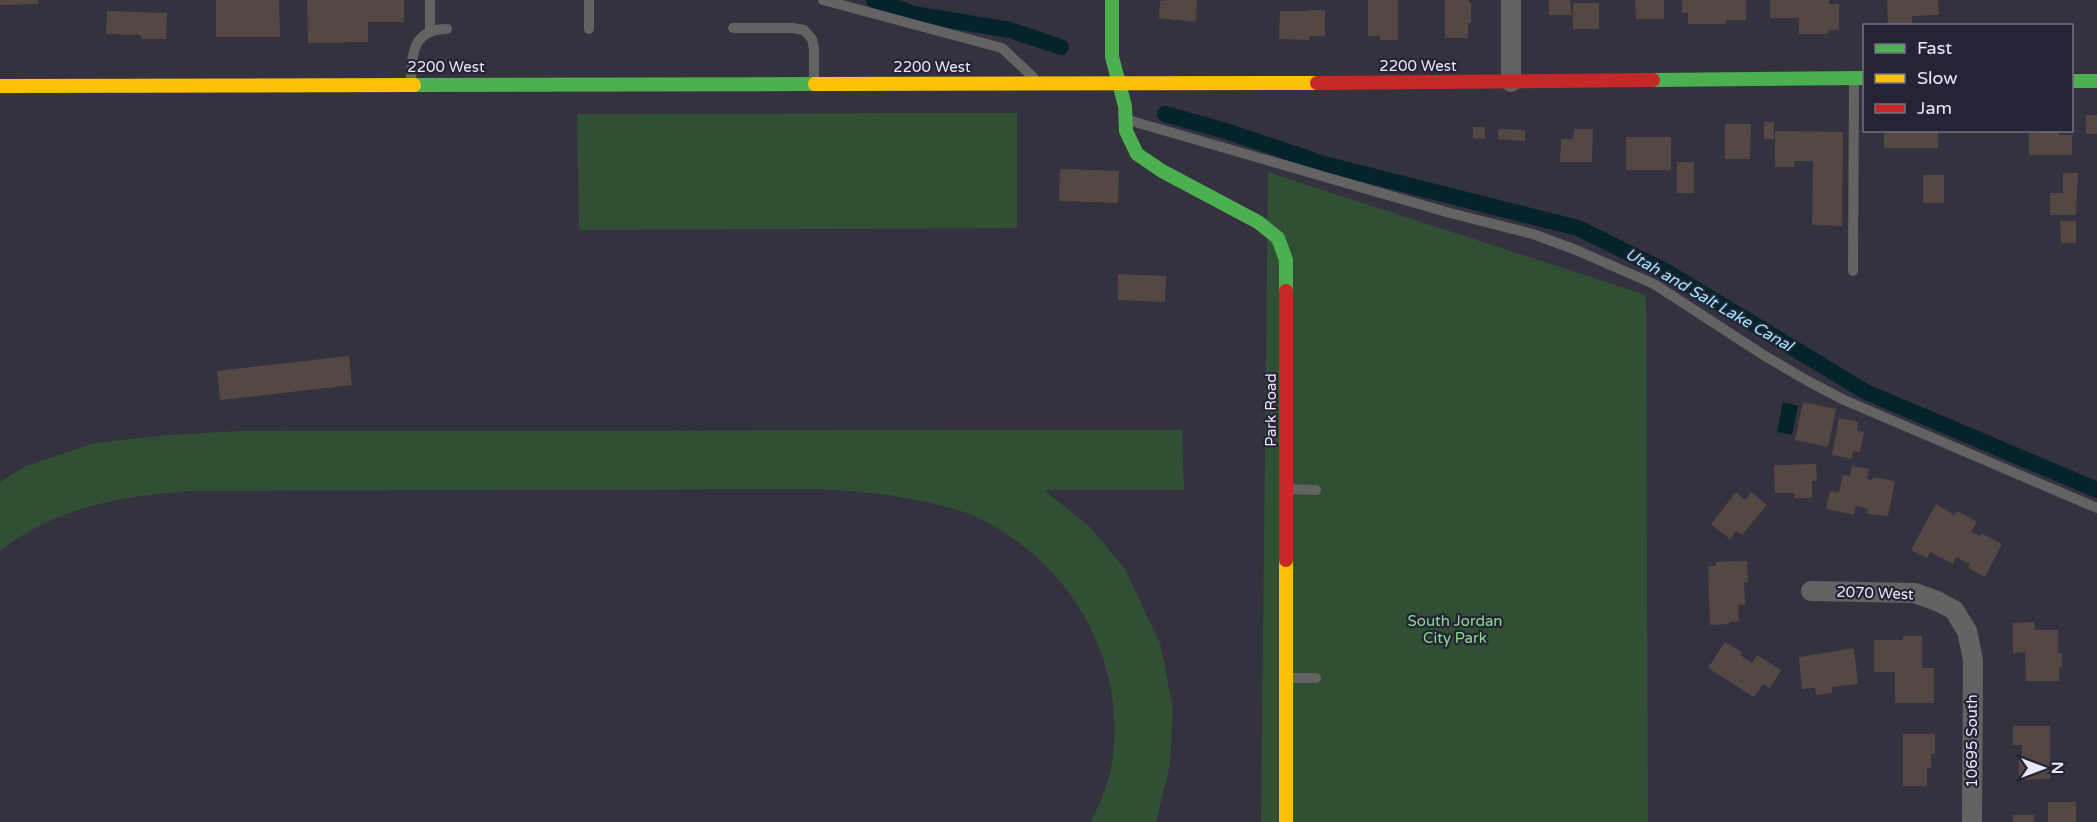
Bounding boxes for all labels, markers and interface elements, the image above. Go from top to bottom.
legend [1863,24,2073,132]
text: Fast [1917,37,1952,59]
street label: 2200 West [1379,57,1457,75]
street label: 2200 West [407,58,485,76]
street label: 2200 West [893,58,971,76]
text: Slow [1917,67,1958,89]
text: Jam [1917,97,1952,119]
water label: Utah and Salt Lake Canal [1622,244,1798,357]
street label: Park Road [1262,373,1280,447]
street label: 2070 West [1836,583,1914,603]
park label: South Jordan City Park [1408,612,1502,647]
street label: 10695 South [1963,694,1981,788]
north arrow [2013,738,2073,798]
text: N [2047,762,2067,774]

